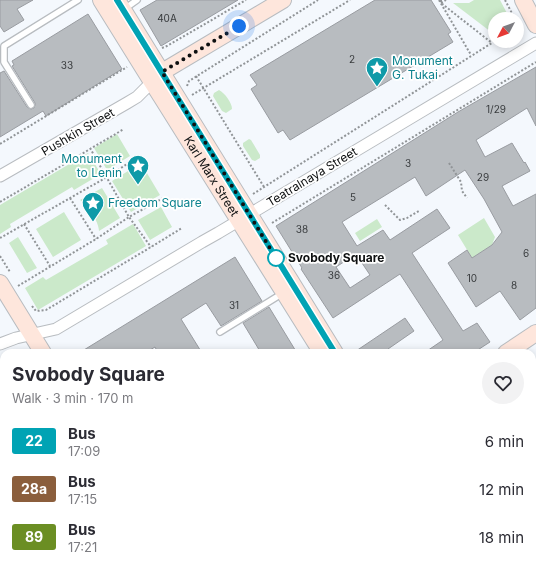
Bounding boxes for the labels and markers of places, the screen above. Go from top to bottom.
place label: Monument G. Tukai [392,53,453,82]
place icon: Monument G. Tukai [364,55,390,88]
place label: Monument to Lenin [61,151,122,180]
place icon: Monument to Lenin [125,153,151,186]
place icon: Freedom Square [80,190,106,223]
place label: Freedom Square [108,195,202,210]
marker: Svobody Square [267,249,285,267]
place label: Svobody Square [288,250,384,265]

